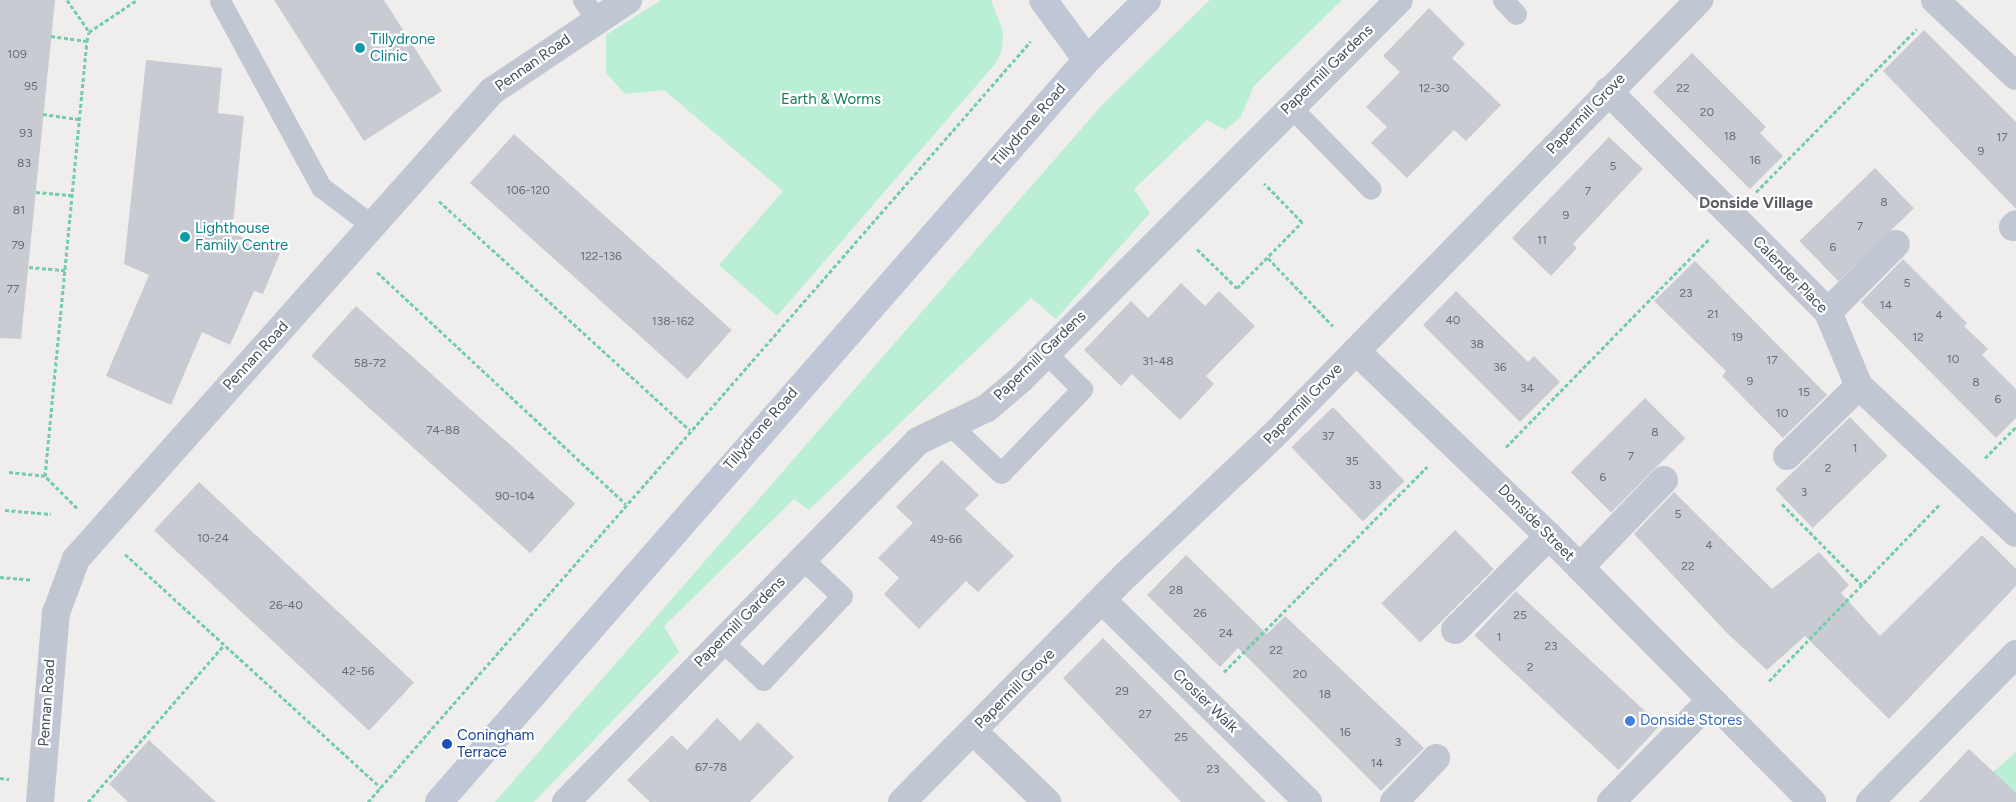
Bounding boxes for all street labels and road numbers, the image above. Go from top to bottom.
street label: Papermill Gardens [1277,21,1377,119]
street label: Pennan Road [492,30,574,96]
street label: Papermill Grove [1543,70,1629,158]
street label: Tillydrone Road [988,80,1070,170]
street label: Calender Place [1749,233,1831,317]
street label: Papermill Gardens [990,307,1090,405]
street label: Pennan Road [220,318,292,394]
street label: Papermill Grove [1260,360,1346,448]
street label: Tillydrone Road [720,384,802,474]
street label: Donside Street [1494,481,1578,565]
street label: Papermill Gardens [691,573,789,671]
street label: Papermill Grove [971,645,1059,733]
street label: Pennan Road [35,659,59,747]
street label: Crosier Walk [1169,665,1241,737]

